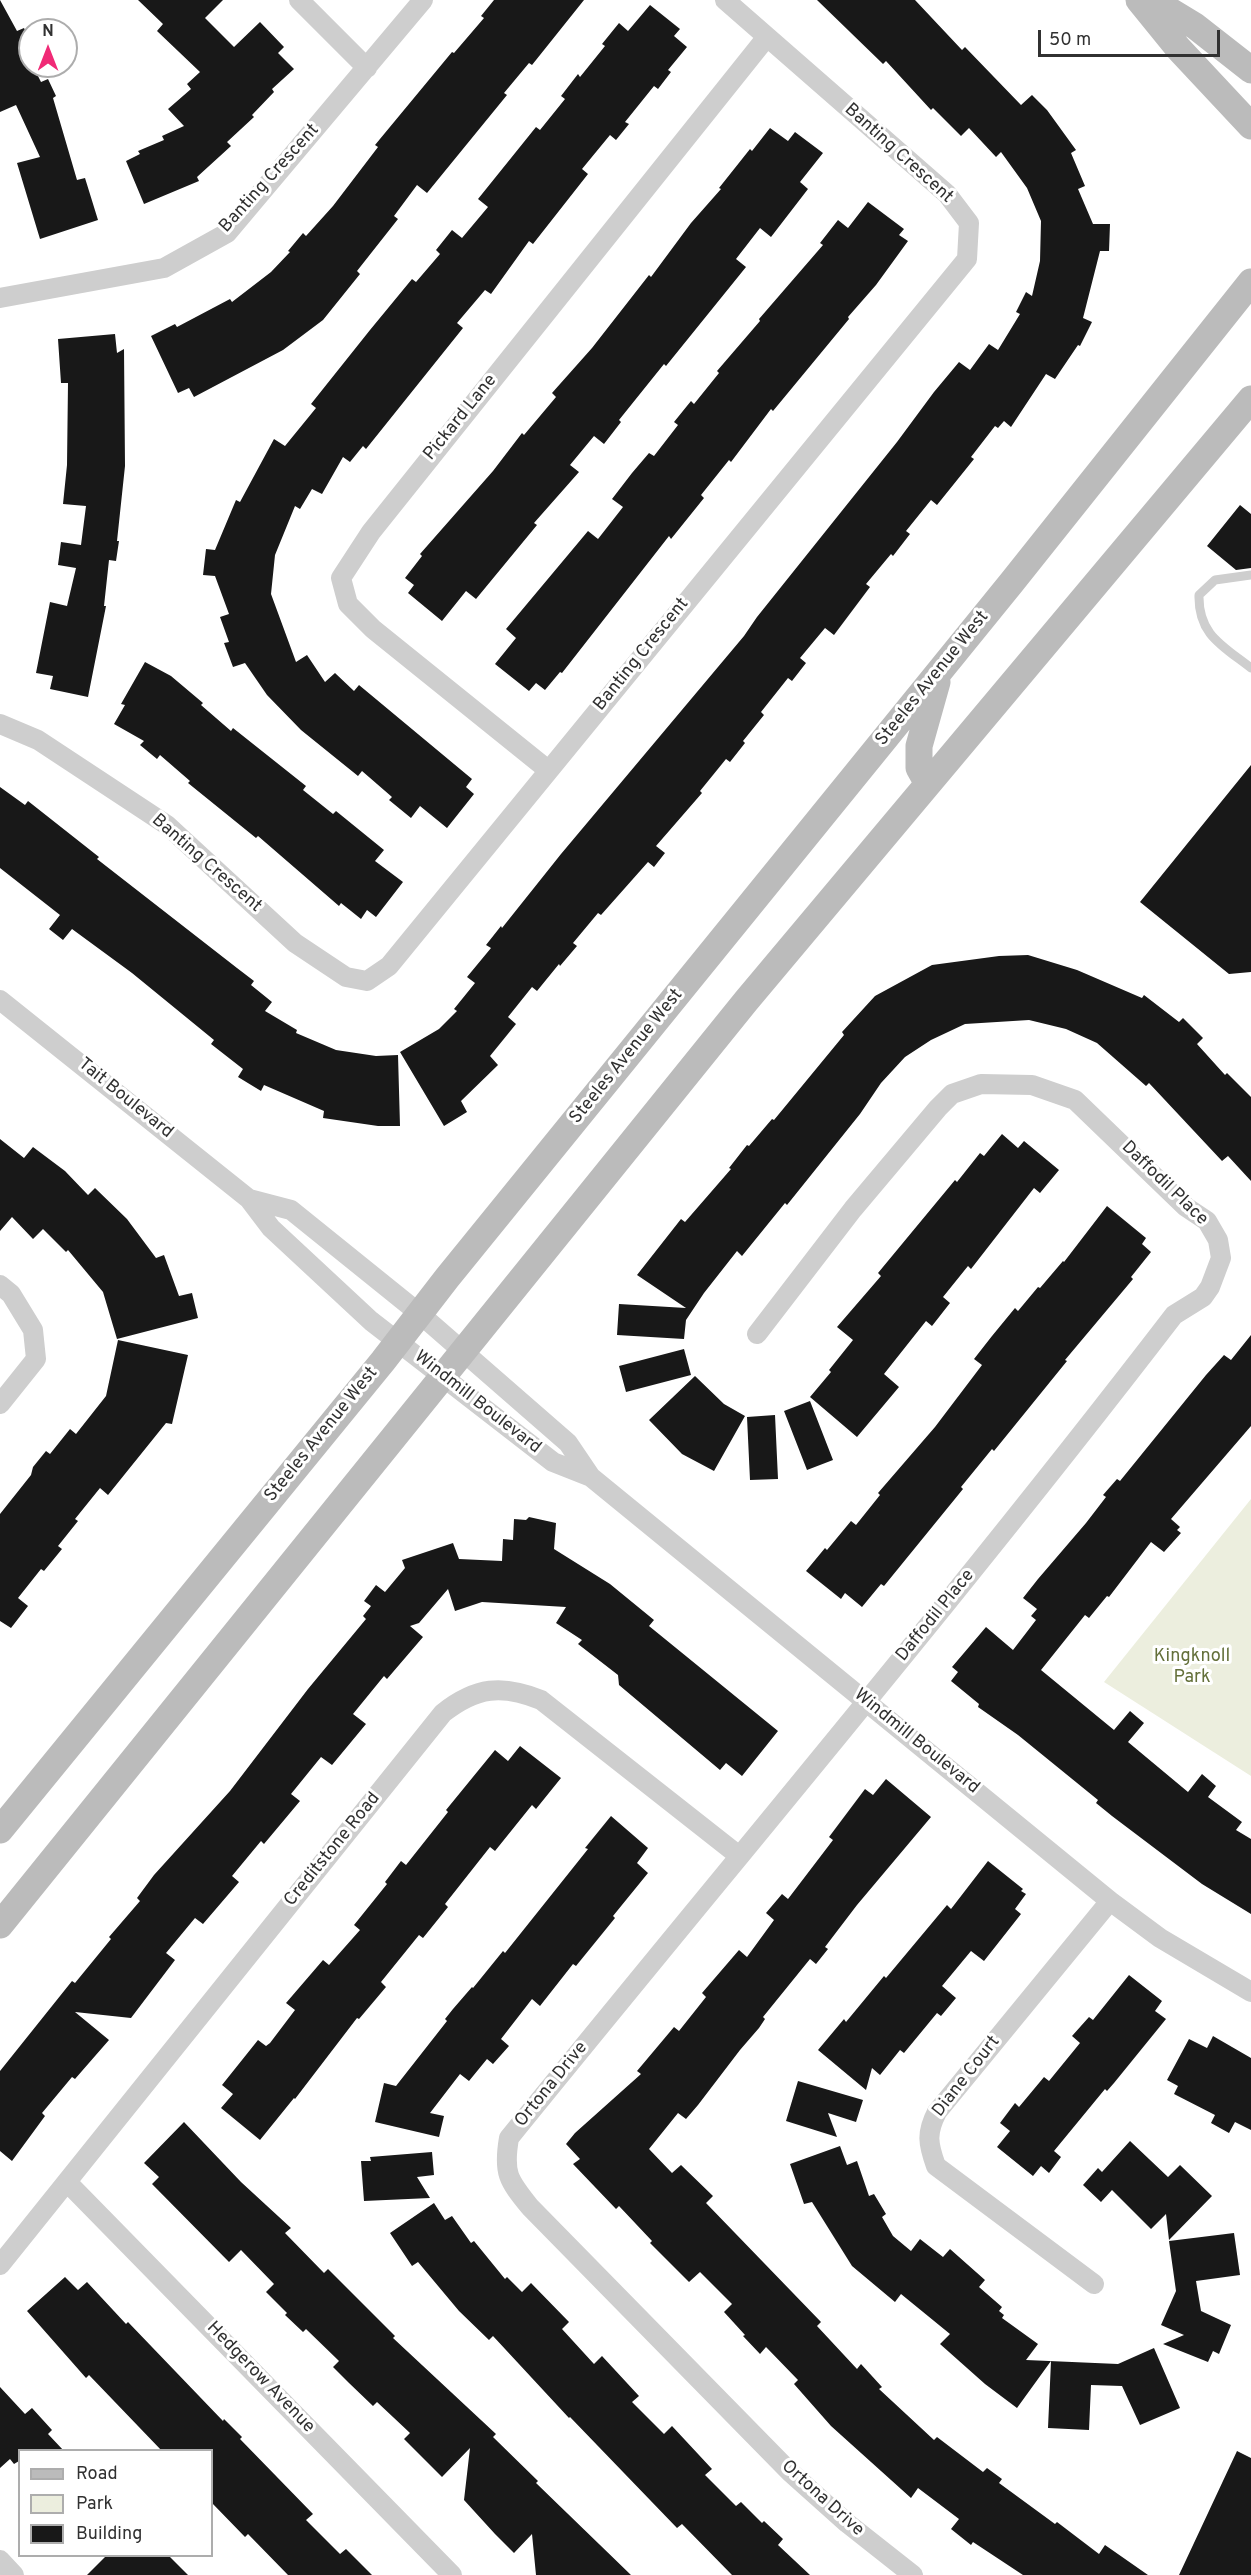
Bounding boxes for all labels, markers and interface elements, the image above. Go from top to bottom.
north arrow [18,18,78,78]
scale bar [1041,18,1222,56]
text: N [42,22,54,42]
text: 50 m [1049,29,1091,52]
street label: Banting Crescent [839,99,957,209]
street label: Banting Crescent [215,120,325,238]
street label: Pickard Lane [420,371,502,465]
street label: Banting Crescent [590,594,694,716]
street label: Steeles Avenue West [872,607,994,751]
street label: Banting Crescent [146,810,266,918]
street label: Steeles Avenue West [566,985,688,1129]
street label: Tait Boulevard [73,1054,177,1144]
street label: Daffodil Place [1116,1137,1212,1231]
street label: Windmill Boulevard [409,1347,545,1459]
street label: Steeles Avenue West [261,1363,383,1507]
street label: Daffodil Place [892,1566,980,1666]
park label: Kingknoll Park [1154,1646,1230,1688]
street label: Windmill Boulevard [849,1685,983,1799]
street label: Creditstone Road [280,1789,386,1911]
street label: Diane Court [929,2032,1005,2122]
street label: Ortona Drive [511,2038,593,2132]
street label: Hedgerow Avenue [201,2318,319,2438]
legend [18,2449,213,2557]
street label: Ortona Drive [776,2456,868,2542]
text: Road [76,2463,118,2486]
text: Park [76,2493,113,2516]
text: Building [76,2523,142,2546]

